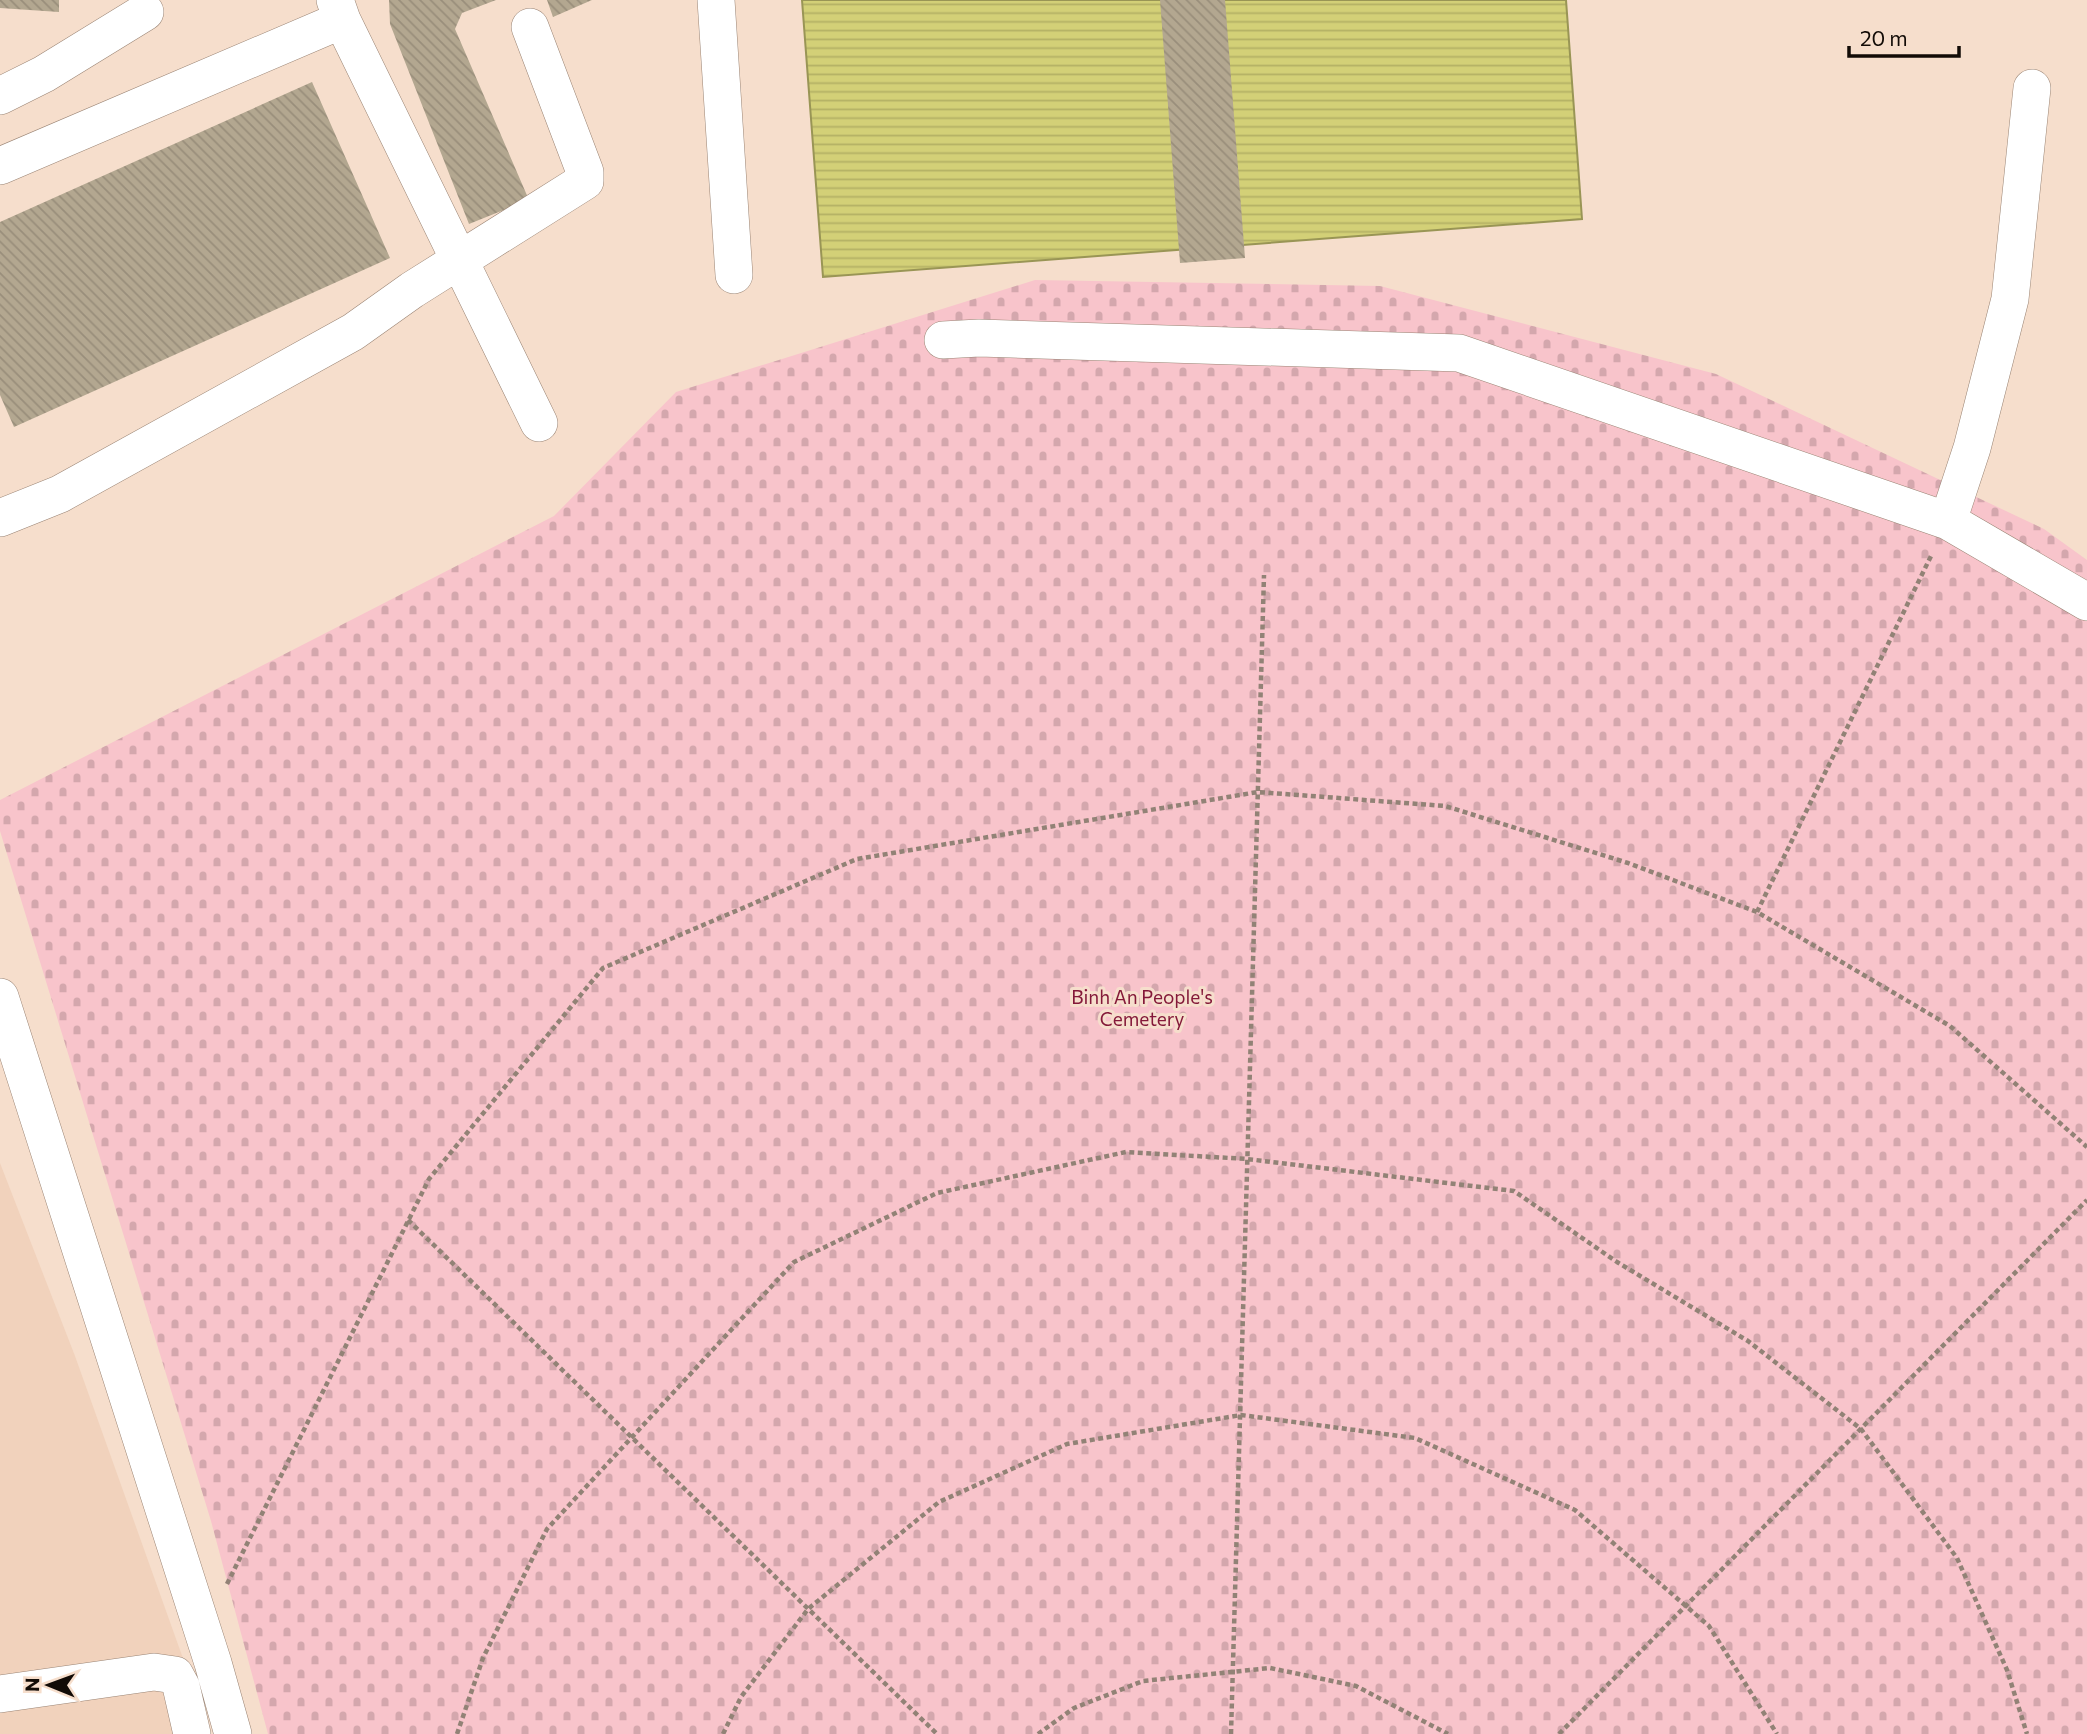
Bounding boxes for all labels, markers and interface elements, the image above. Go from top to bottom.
scale bar [1849,14,1959,58]
text: 20 m [1860,25,1908,50]
park label: Binh An People's Cemetery [1071,985,1213,1030]
north arrow [14,1650,84,1720]
text: N [20,1677,43,1692]

